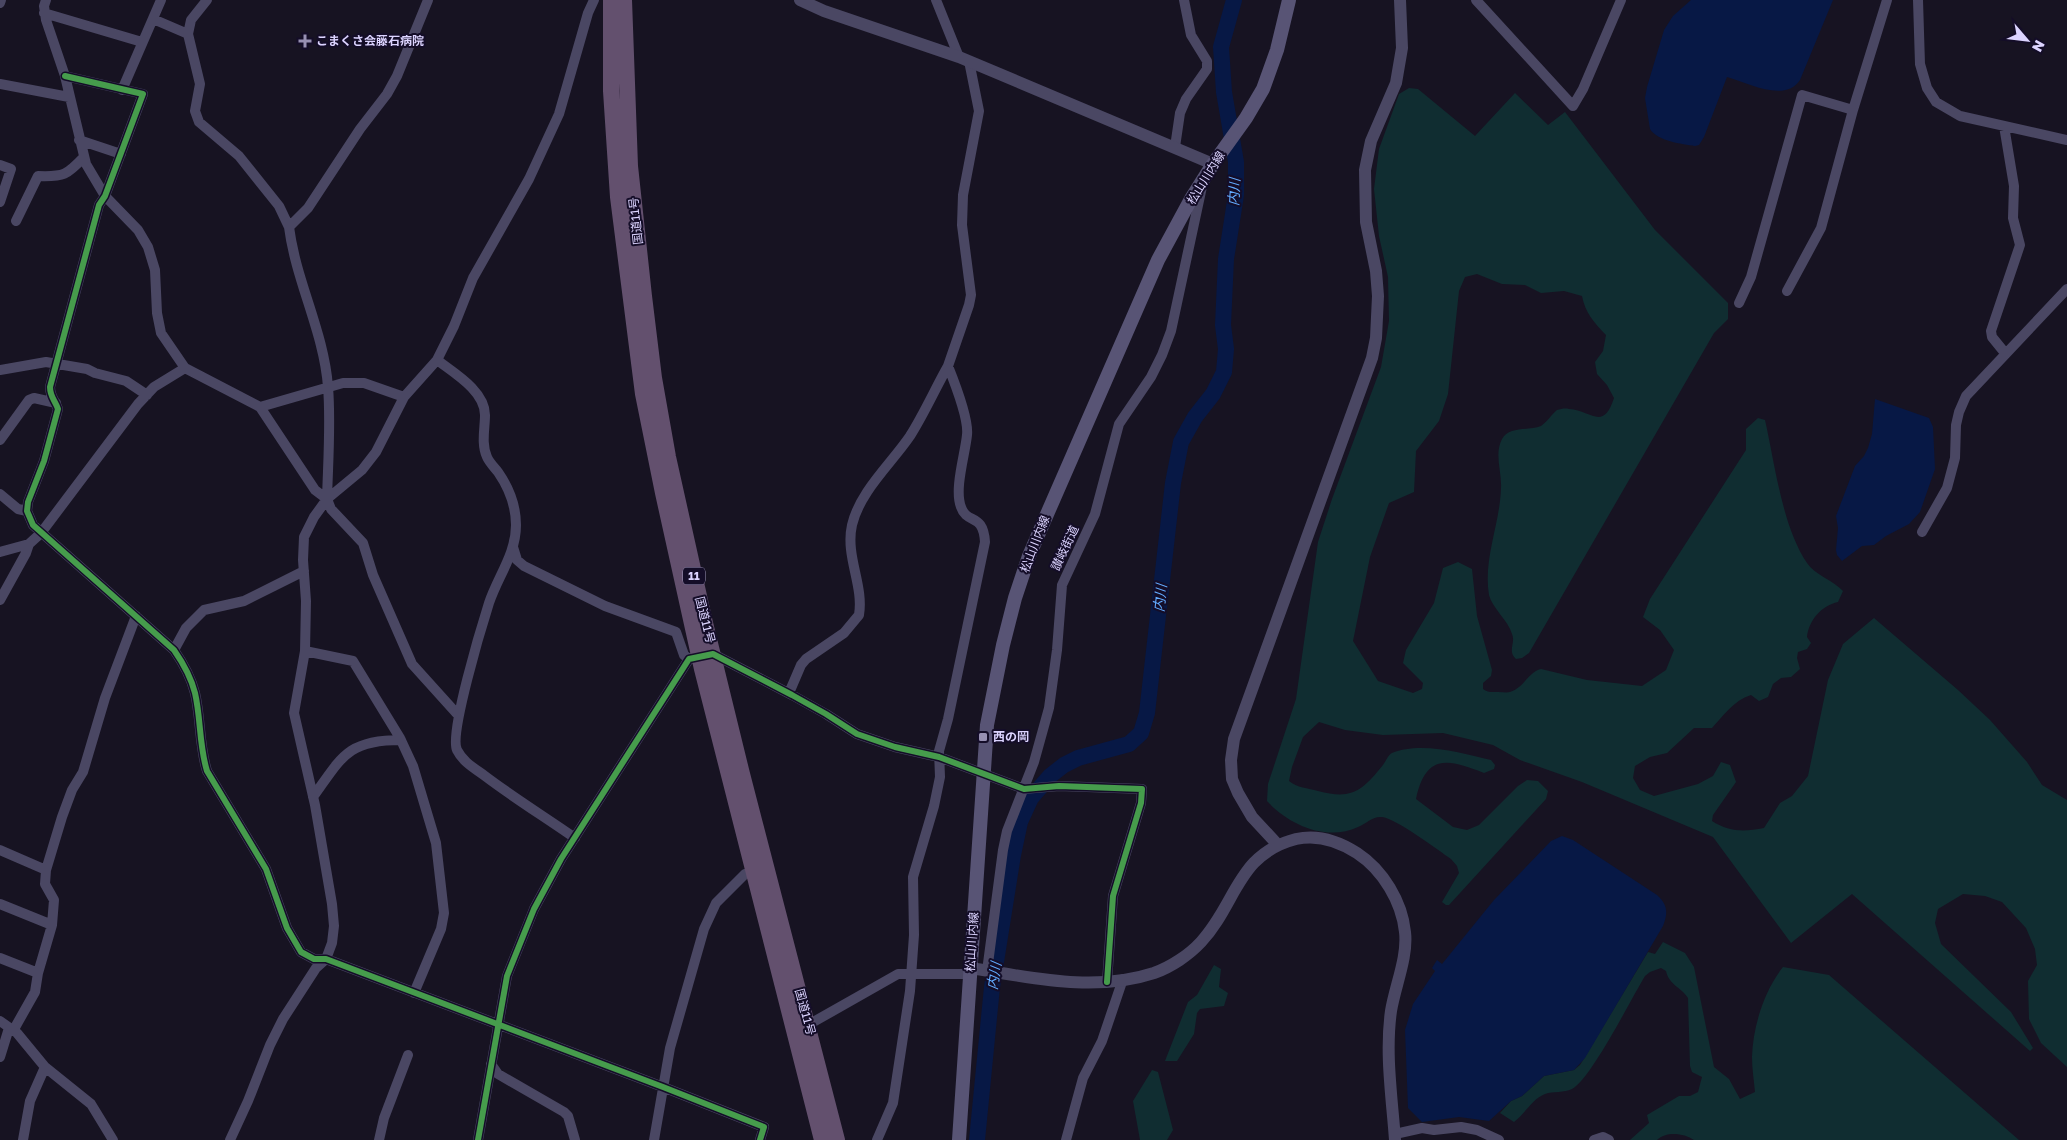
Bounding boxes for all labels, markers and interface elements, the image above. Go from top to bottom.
north arrow [2002,15,2052,65]
place label: こまくさ会藤石病院 [316,33,424,48]
marker: こまくさ会藤石病院 [298,34,312,48]
text: N [2029,38,2049,55]
street label: 松山川内線 [1183,148,1228,207]
water label: 内川 [1224,176,1243,206]
street label: 国道11号 [626,197,645,246]
street label: 松山川内線 [1017,513,1052,575]
street label: 讃岐街道 [1048,523,1081,573]
road number: 11 [683,568,705,584]
water label: 内川 [1150,581,1170,613]
street label: 国道11号 [692,595,719,645]
place label: 西の岡 [993,729,1029,744]
marker: 西の岡 [977,731,989,743]
street label: 松山川内線 [962,912,981,972]
water label: 内川 [983,959,1004,991]
street label: 国道11号 [792,987,819,1037]

